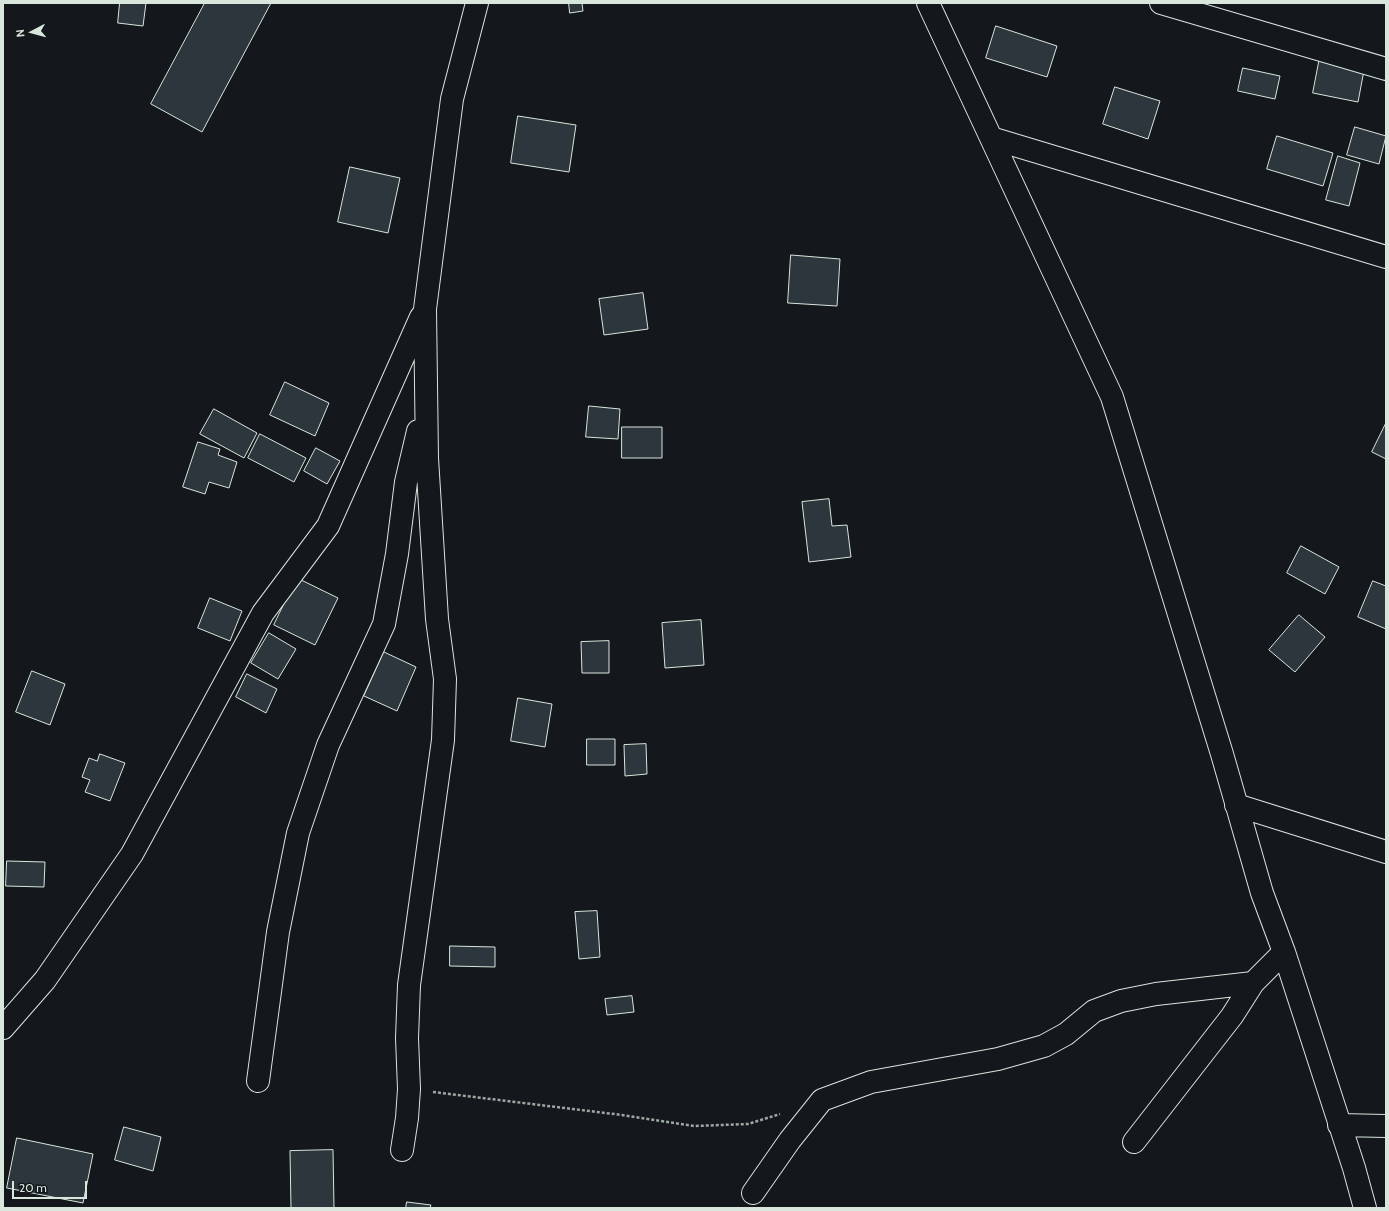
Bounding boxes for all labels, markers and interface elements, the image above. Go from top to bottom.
north arrow [12,12,52,52]
text: N [13,29,27,38]
scale bar [14,1173,89,1199]
text: 20 m [19,1180,47,1195]

